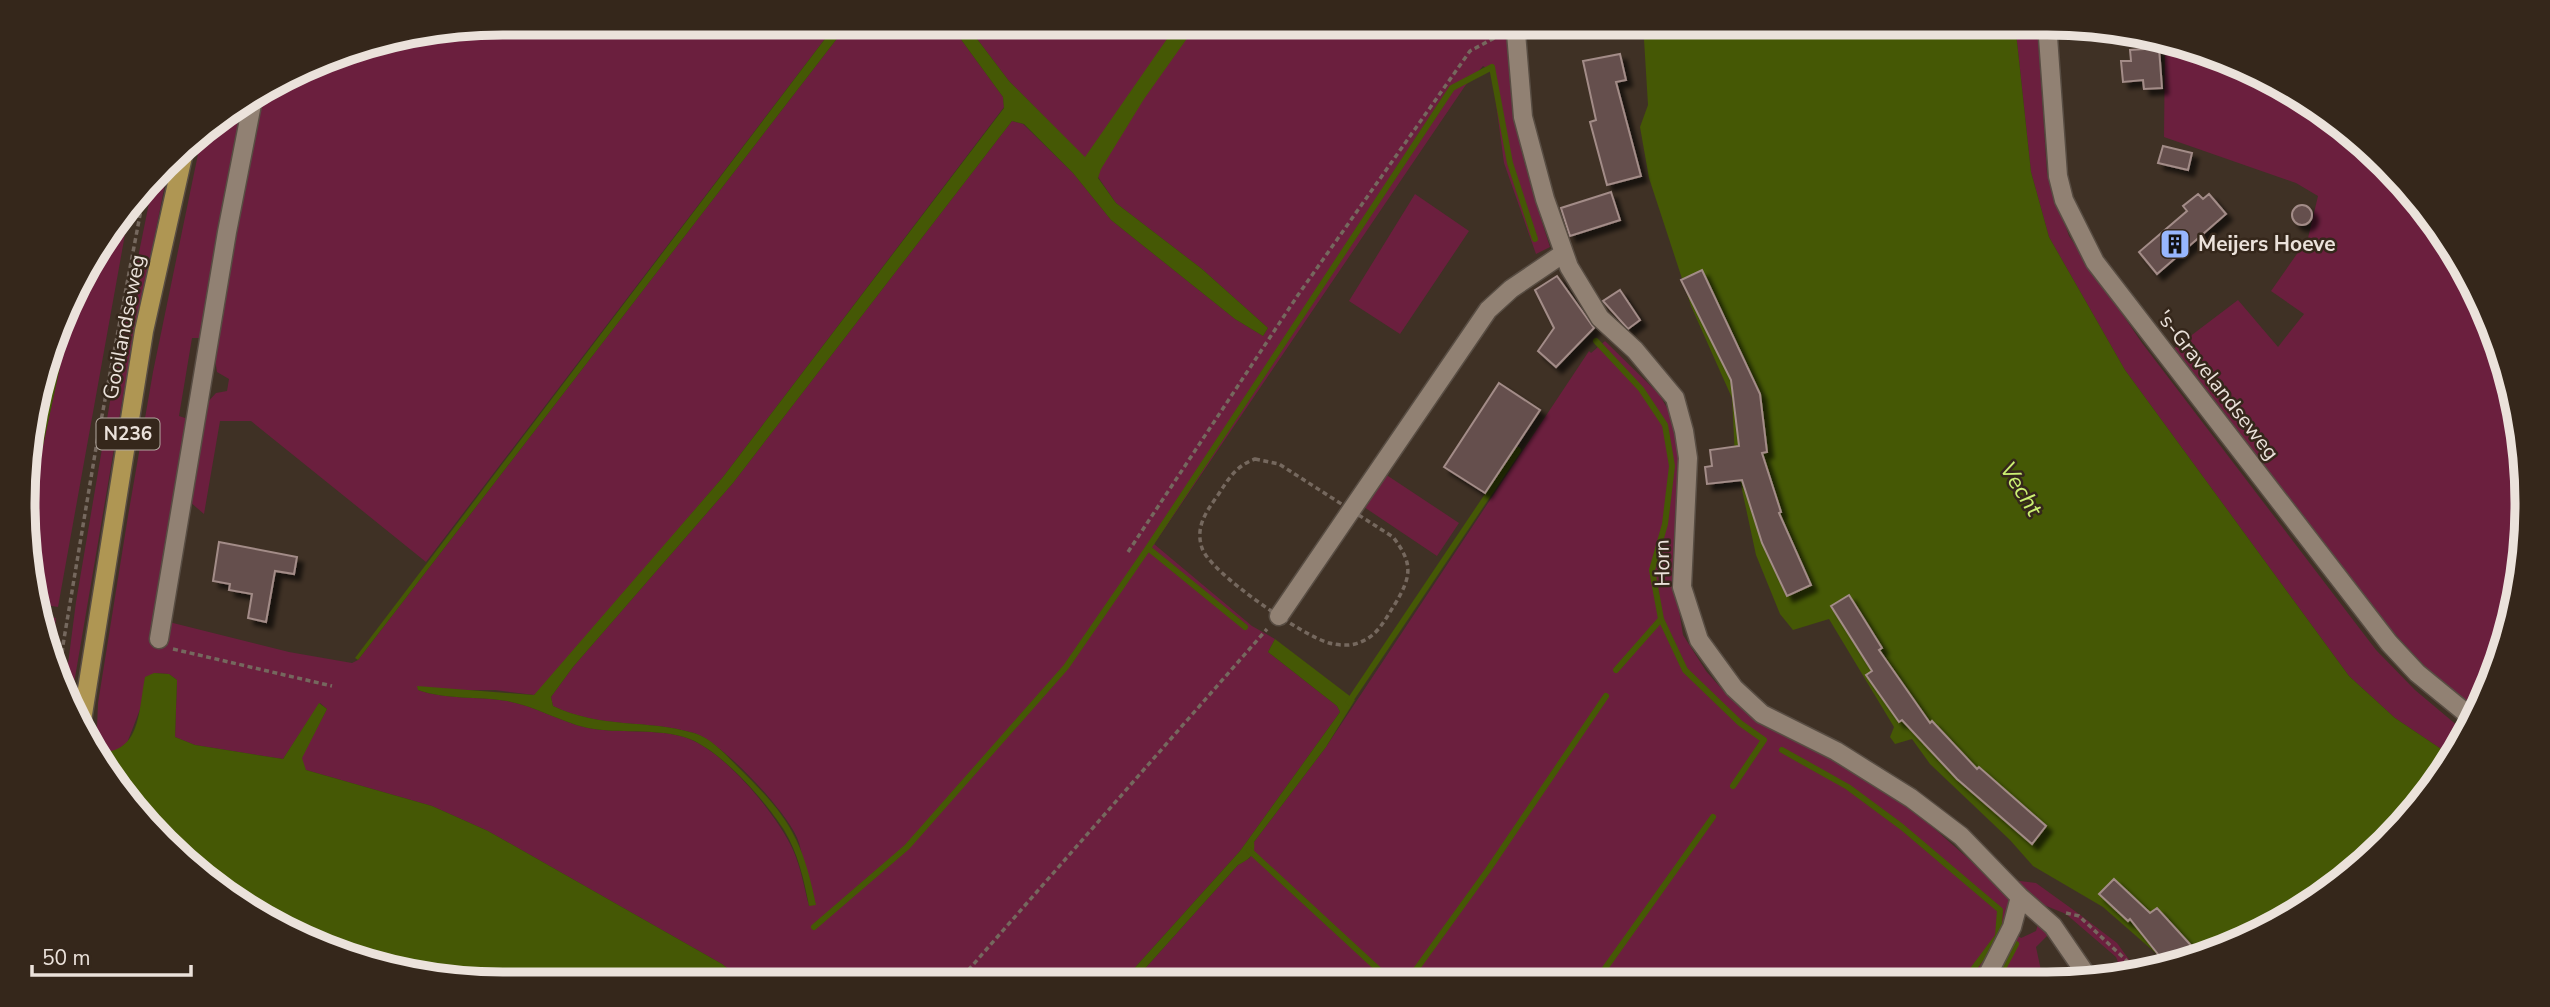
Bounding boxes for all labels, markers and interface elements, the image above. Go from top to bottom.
building icon: Meijers Hoeve [2158,227,2192,261]
place label: Meijers Hoeve [2198,230,2336,258]
street label: Gooilandseweg [96,252,152,402]
street label: 's-Gravelandseweg [2151,304,2285,466]
road number: N236 [96,418,160,449]
water label: Vecht [1992,456,2050,523]
street label: Horn [1648,539,1676,587]
scale bar [32,934,191,978]
text: 50 m [42,944,91,972]

